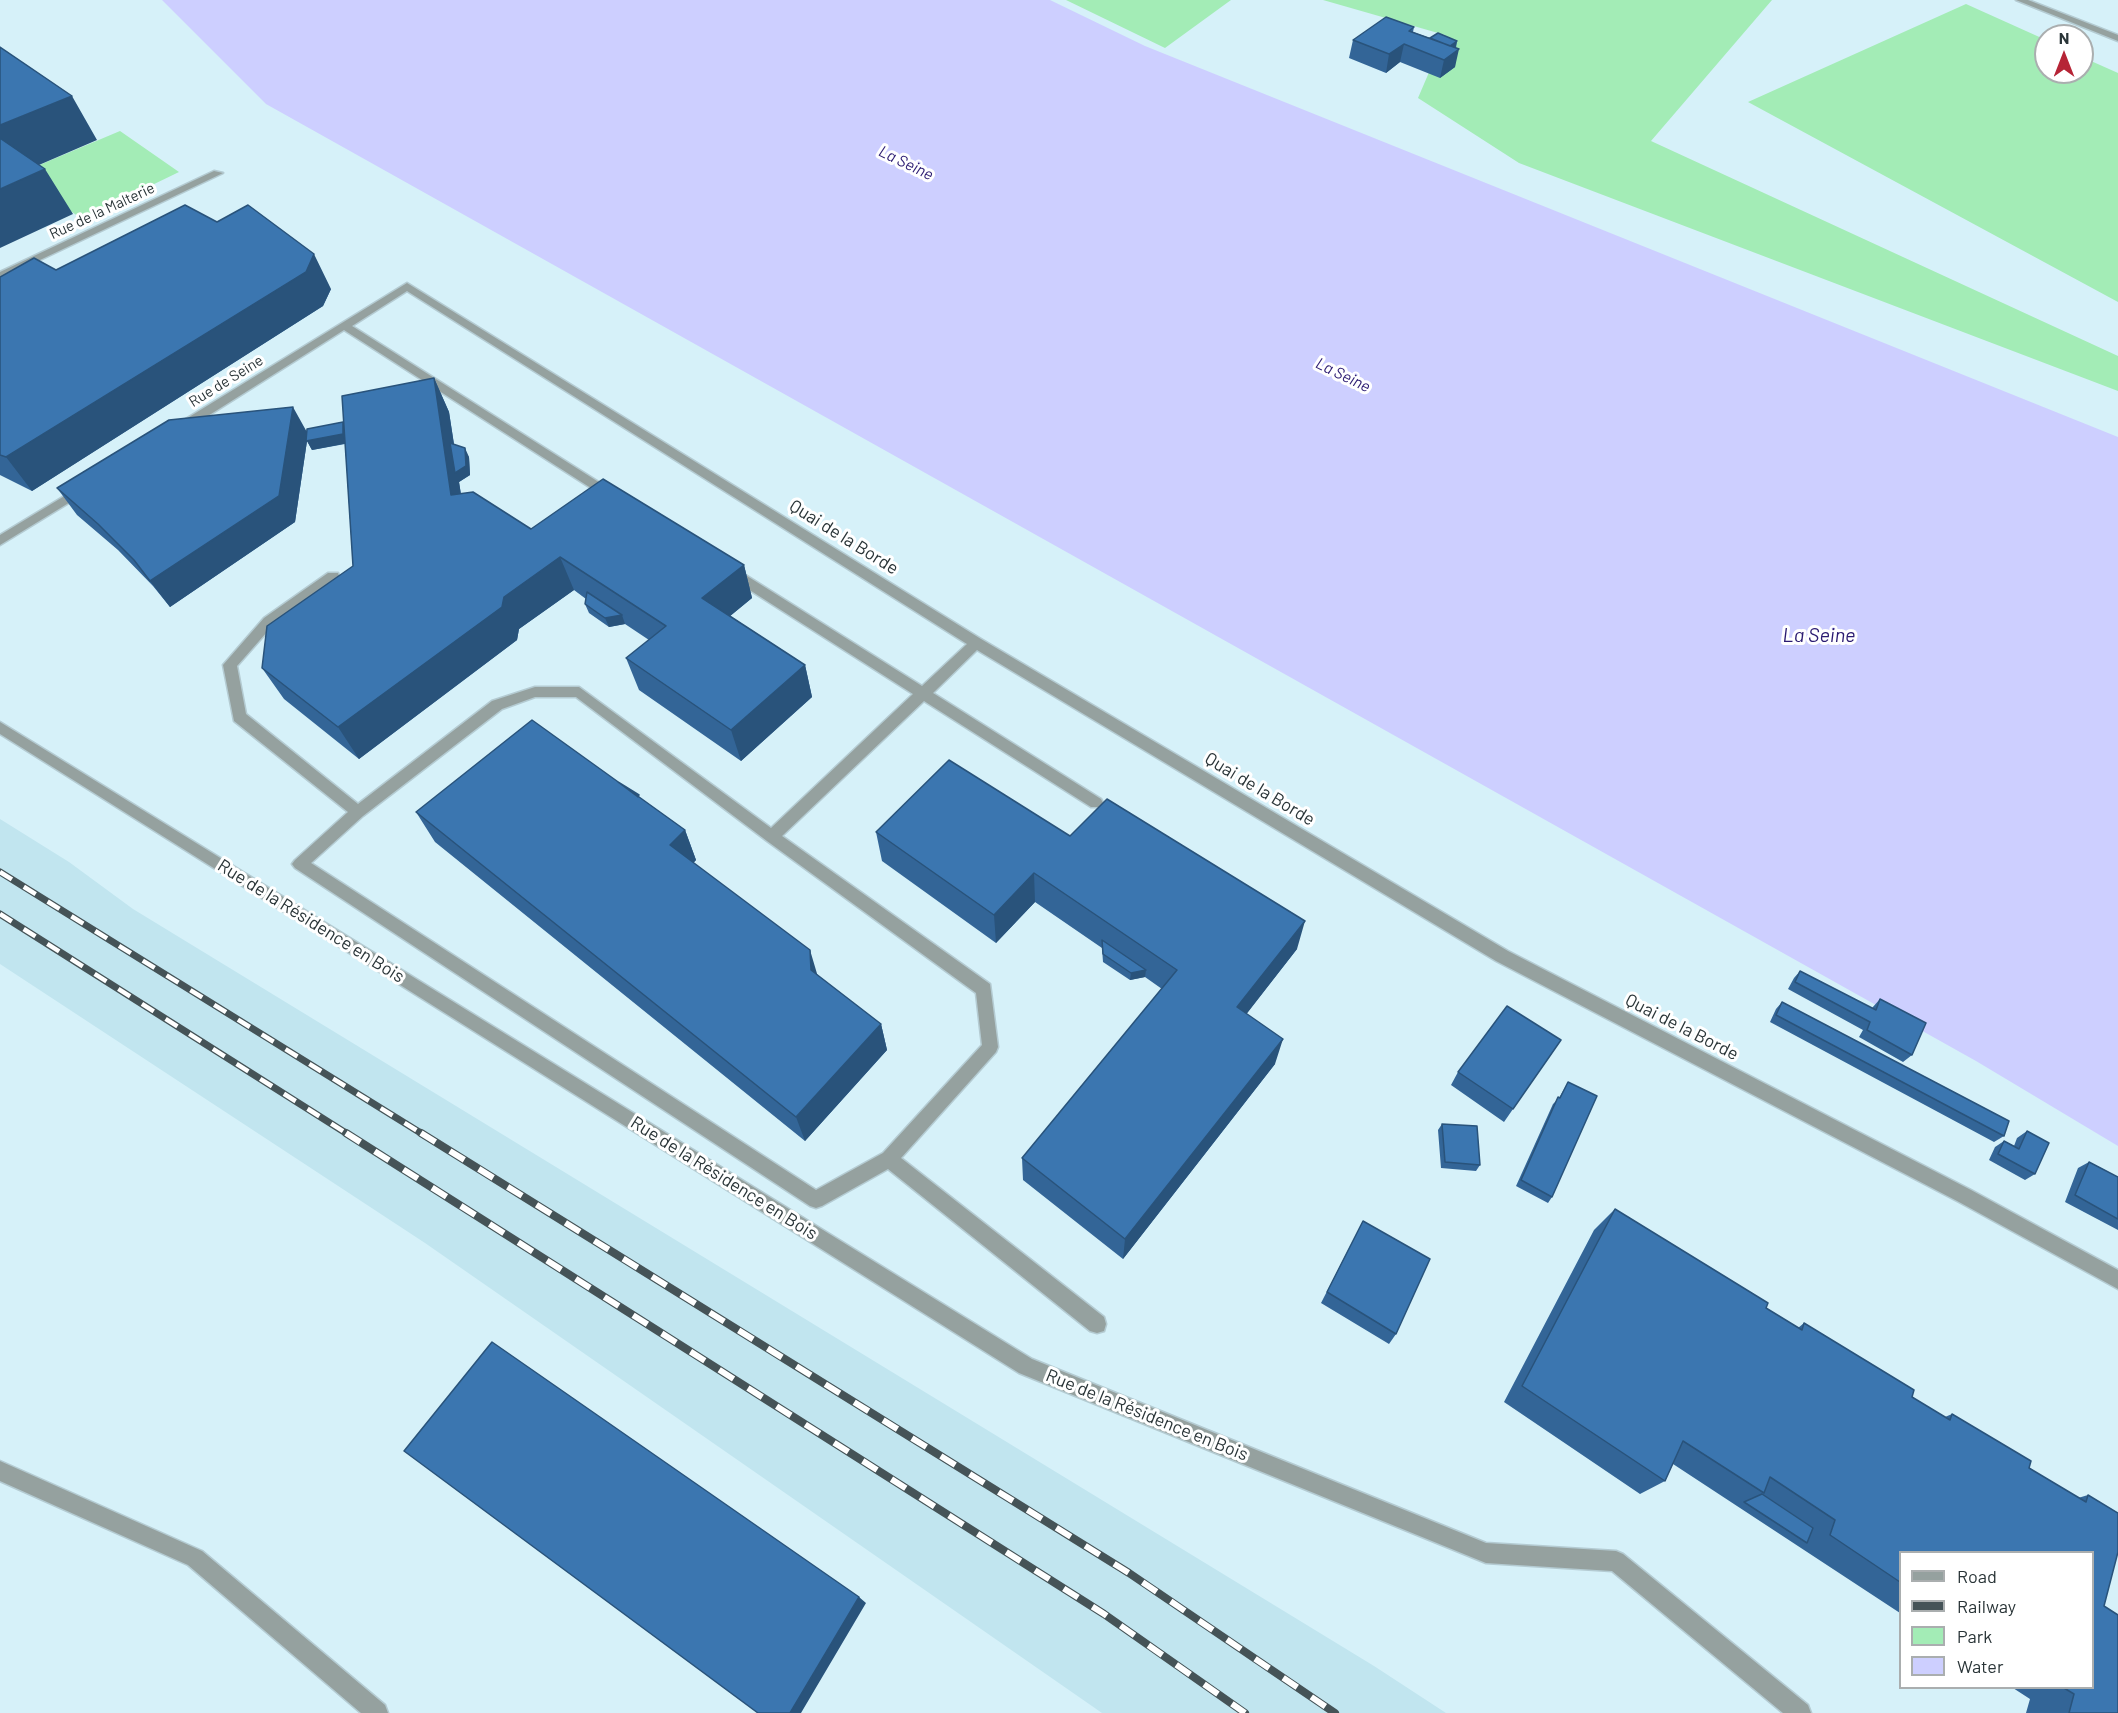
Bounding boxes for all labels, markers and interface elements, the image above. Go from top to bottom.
north arrow [2034,24,2094,84]
text: N [2059,28,2069,47]
water label: La Seine [876,142,936,184]
street label: Rue de la Malterie [47,179,157,243]
street label: Rue de Seine [186,351,266,411]
water label: La Seine [1313,354,1373,396]
street label: Quai de la Borde [786,495,902,579]
water label: La Seine [1783,623,1855,647]
street label: Quai de la Borde [1201,748,1319,830]
street label: Rue de la Résidence en Bois [214,855,408,987]
street label: Quai de la Borde [1622,989,1742,1065]
street label: Rue de la Résidence en Bois [627,1112,821,1244]
street label: Rue de la Résidence en Bois [1043,1364,1251,1466]
legend [1899,1551,2094,1689]
text: Road [1957,1565,1997,1587]
text: Railway [1957,1595,2016,1617]
text: Park [1957,1625,1992,1647]
text: Water [1957,1655,2004,1677]

